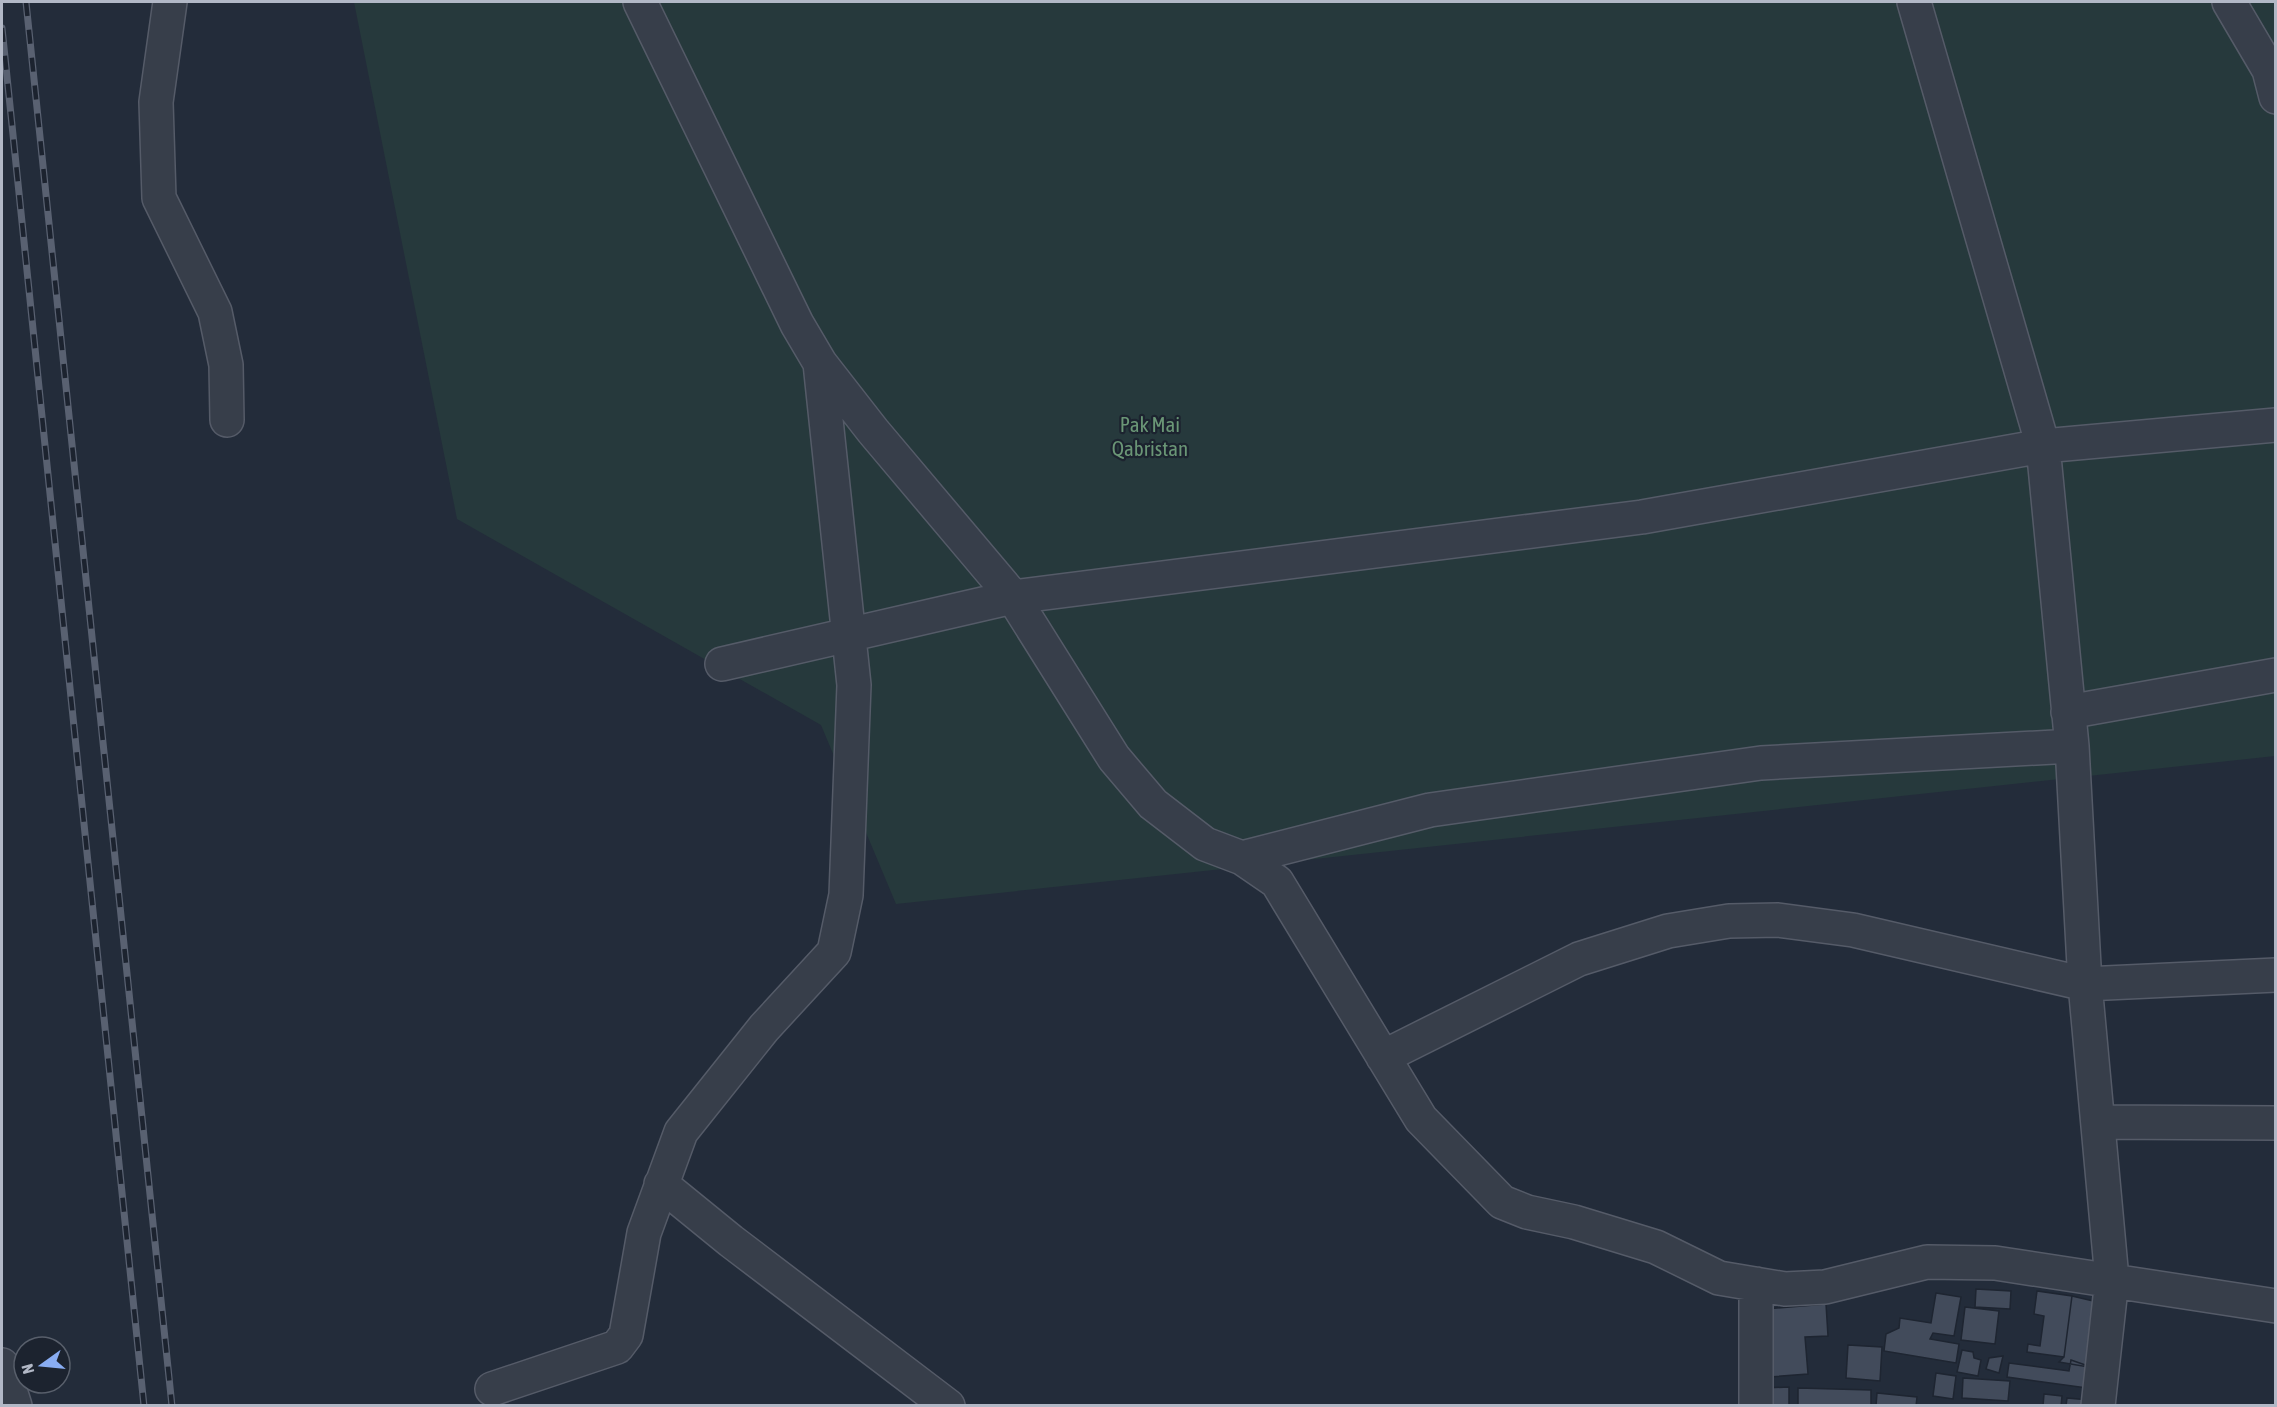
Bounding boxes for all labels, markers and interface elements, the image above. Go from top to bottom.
park label: Pak Mai Qabristan [1112,412,1188,460]
north arrow [12,1335,72,1395]
text: N [18,1362,37,1376]

